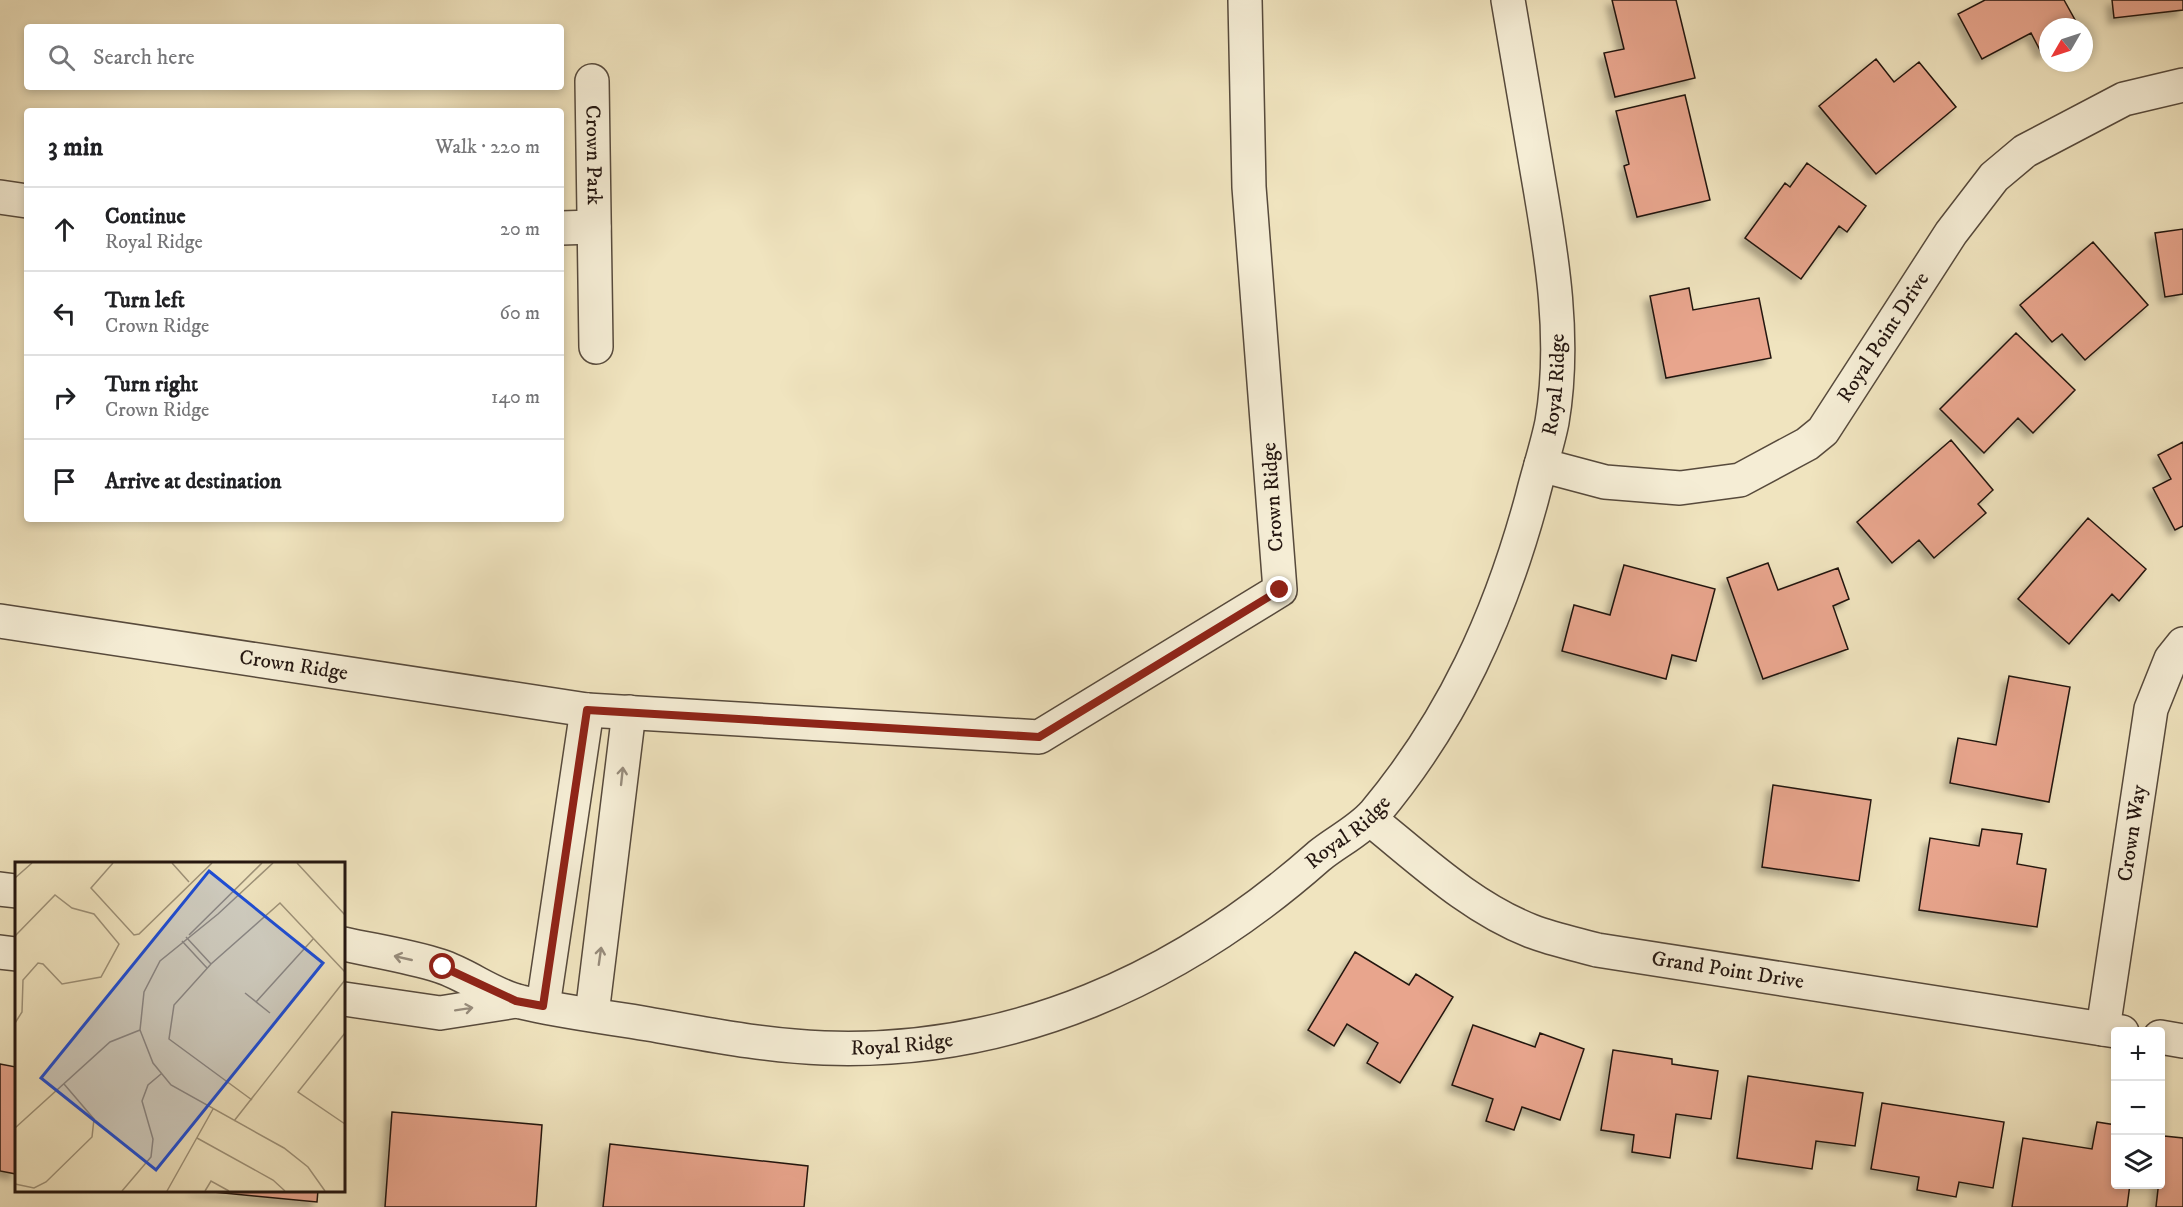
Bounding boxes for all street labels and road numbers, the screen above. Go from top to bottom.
street label: Crown Park [579,105,607,206]
street label: Royal Point Drive [1832,267,1935,408]
street label: Royal Ridge [1536,333,1571,438]
street label: Crown Ridge [1256,441,1290,553]
street label: Crown Ridge [238,644,350,687]
street label: Crown Way [2112,782,2153,883]
street label: Royal Ridge [1300,790,1397,875]
street label: Grand Point Drive [1650,946,1806,995]
street label: Royal Ridge [850,1027,955,1061]

